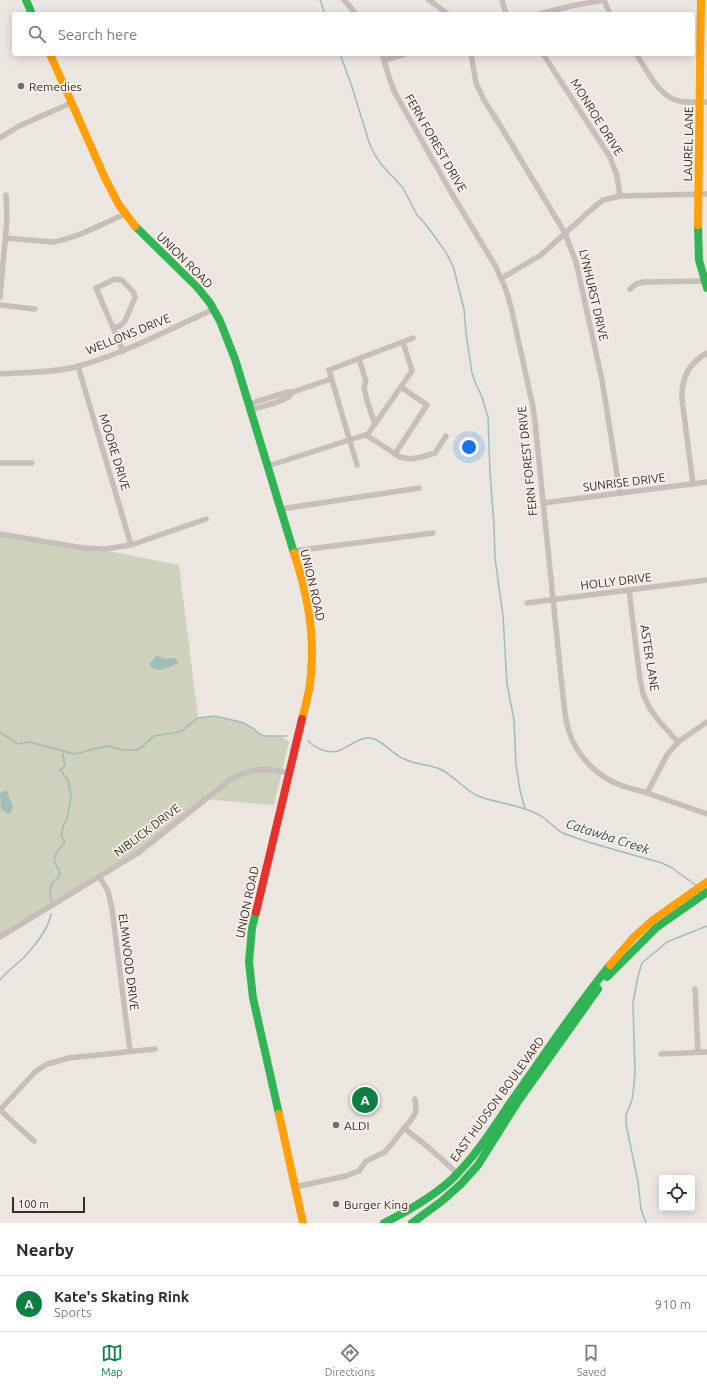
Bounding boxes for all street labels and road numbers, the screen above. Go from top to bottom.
street label: MONROE DRIVE [568,76,626,158]
street label: FERN FOREST DRIVE [403,92,469,194]
street label: LAUREL LANE [681,106,695,182]
street label: UNION ROAD [154,229,216,291]
street label: LYNHURST DRIVE [577,248,611,342]
street label: WELLONS DRIVE [84,311,172,357]
street label: FERN FOREST DRIVE [515,405,539,517]
street label: MOORE DRIVE [97,412,133,492]
street label: SUNRISE DRIVE [582,470,666,493]
street label: UNION ROAD [298,548,328,622]
street label: HOLLY DRIVE [580,570,653,592]
street label: ASTER LANE [638,624,662,693]
street label: NIBLICK DRIVE [111,801,183,859]
street label: UNION ROAD [233,865,261,939]
street label: ELMWOOD DRIVE [117,913,141,1011]
street label: EAST HUDSON BOULEVARD [447,1034,547,1164]

